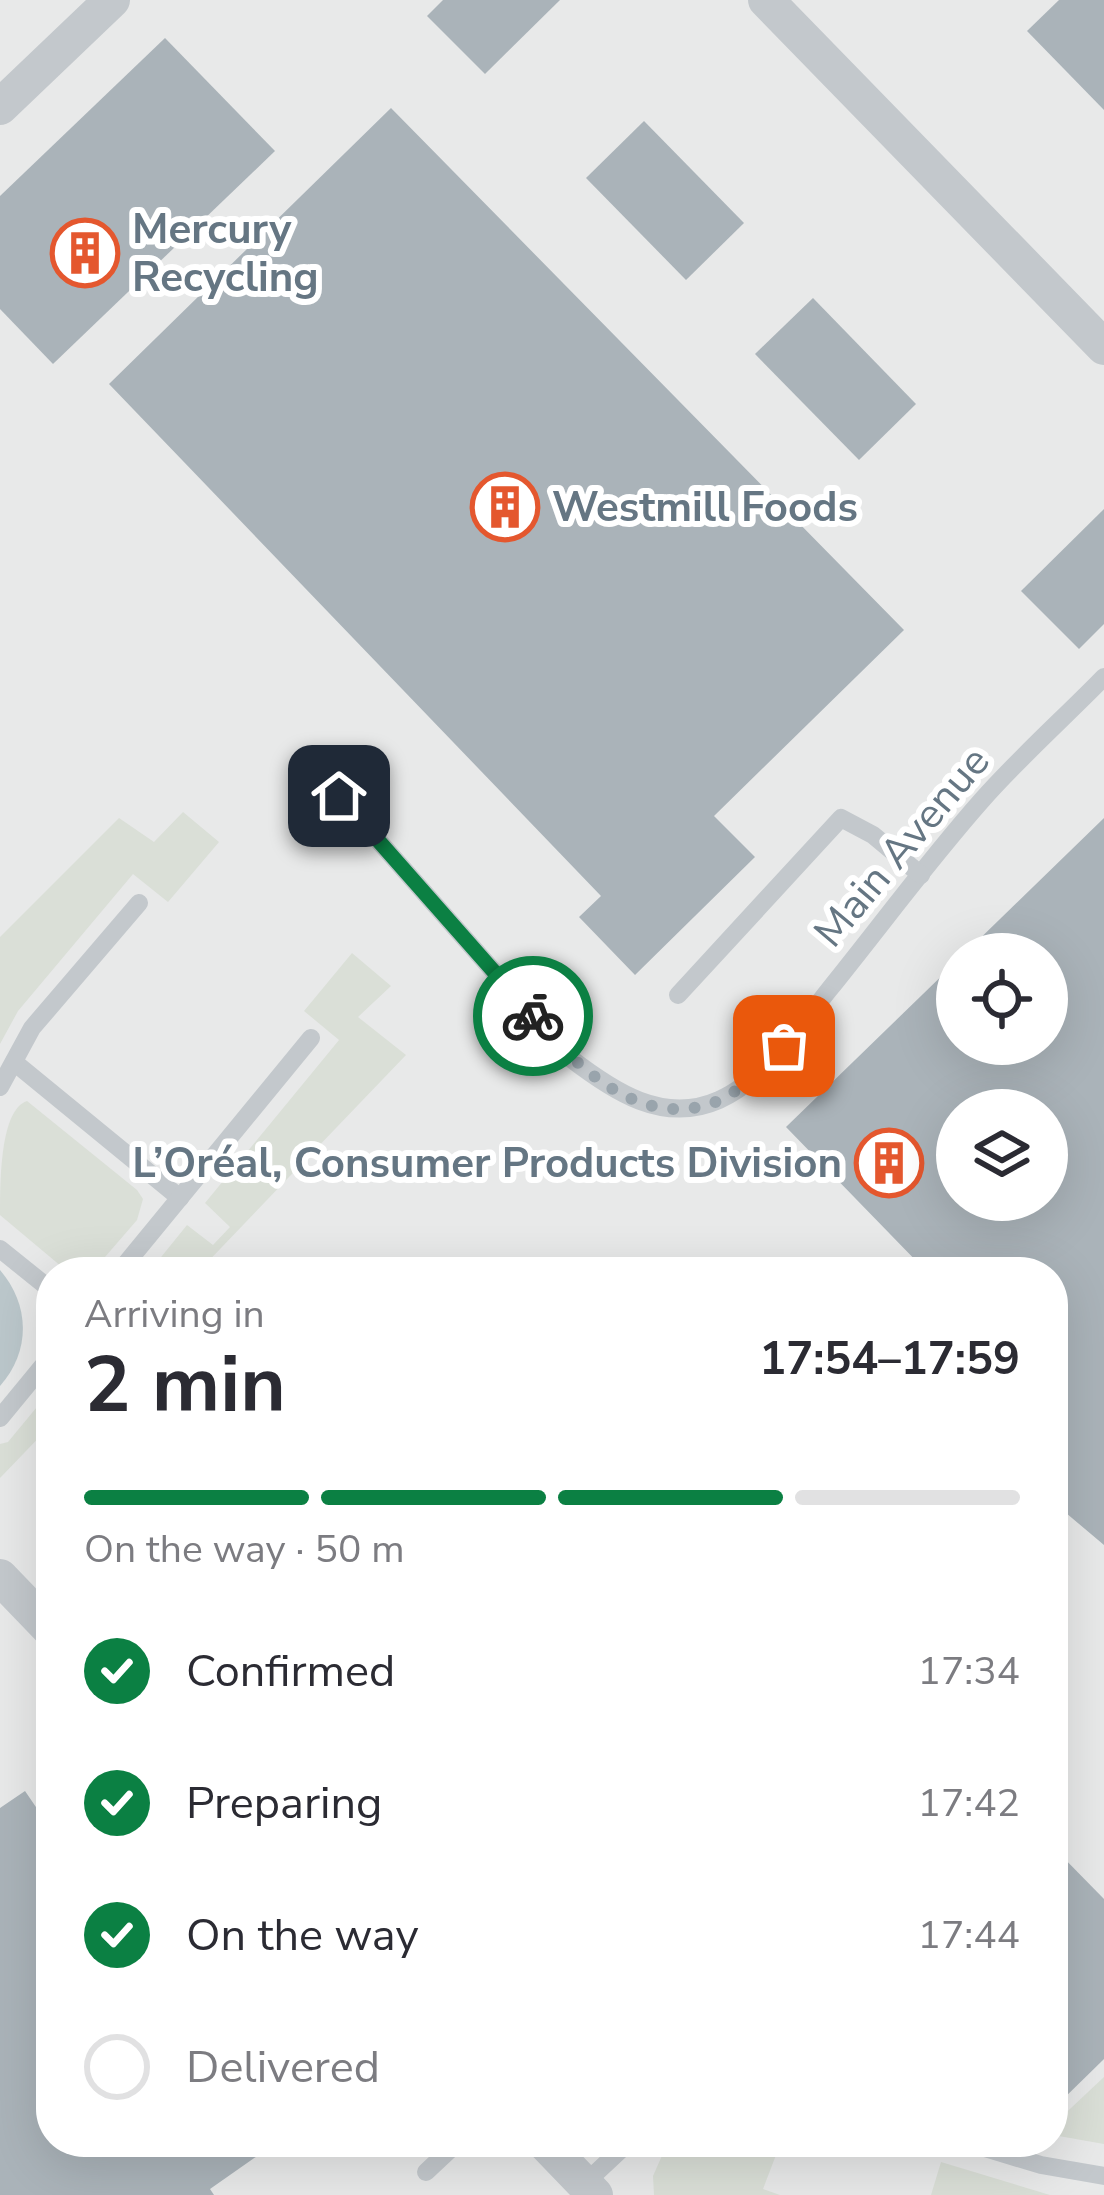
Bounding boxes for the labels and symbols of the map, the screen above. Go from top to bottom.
place label: Mercury Recycling [132,201,319,306]
building icon: Mercury Recycling [50,218,120,288]
building icon: Westmill Foods [470,472,540,542]
place label: Westmill Foods [552,479,858,536]
street label: Main Avenue [801,735,1003,959]
pin [288,745,390,847]
courier [473,956,593,1076]
pin [733,995,835,1097]
building icon: L’Oréal, Consumer Products Division [854,1128,924,1198]
place label: L’Oréal, Consumer Products Division [132,1135,842,1192]

